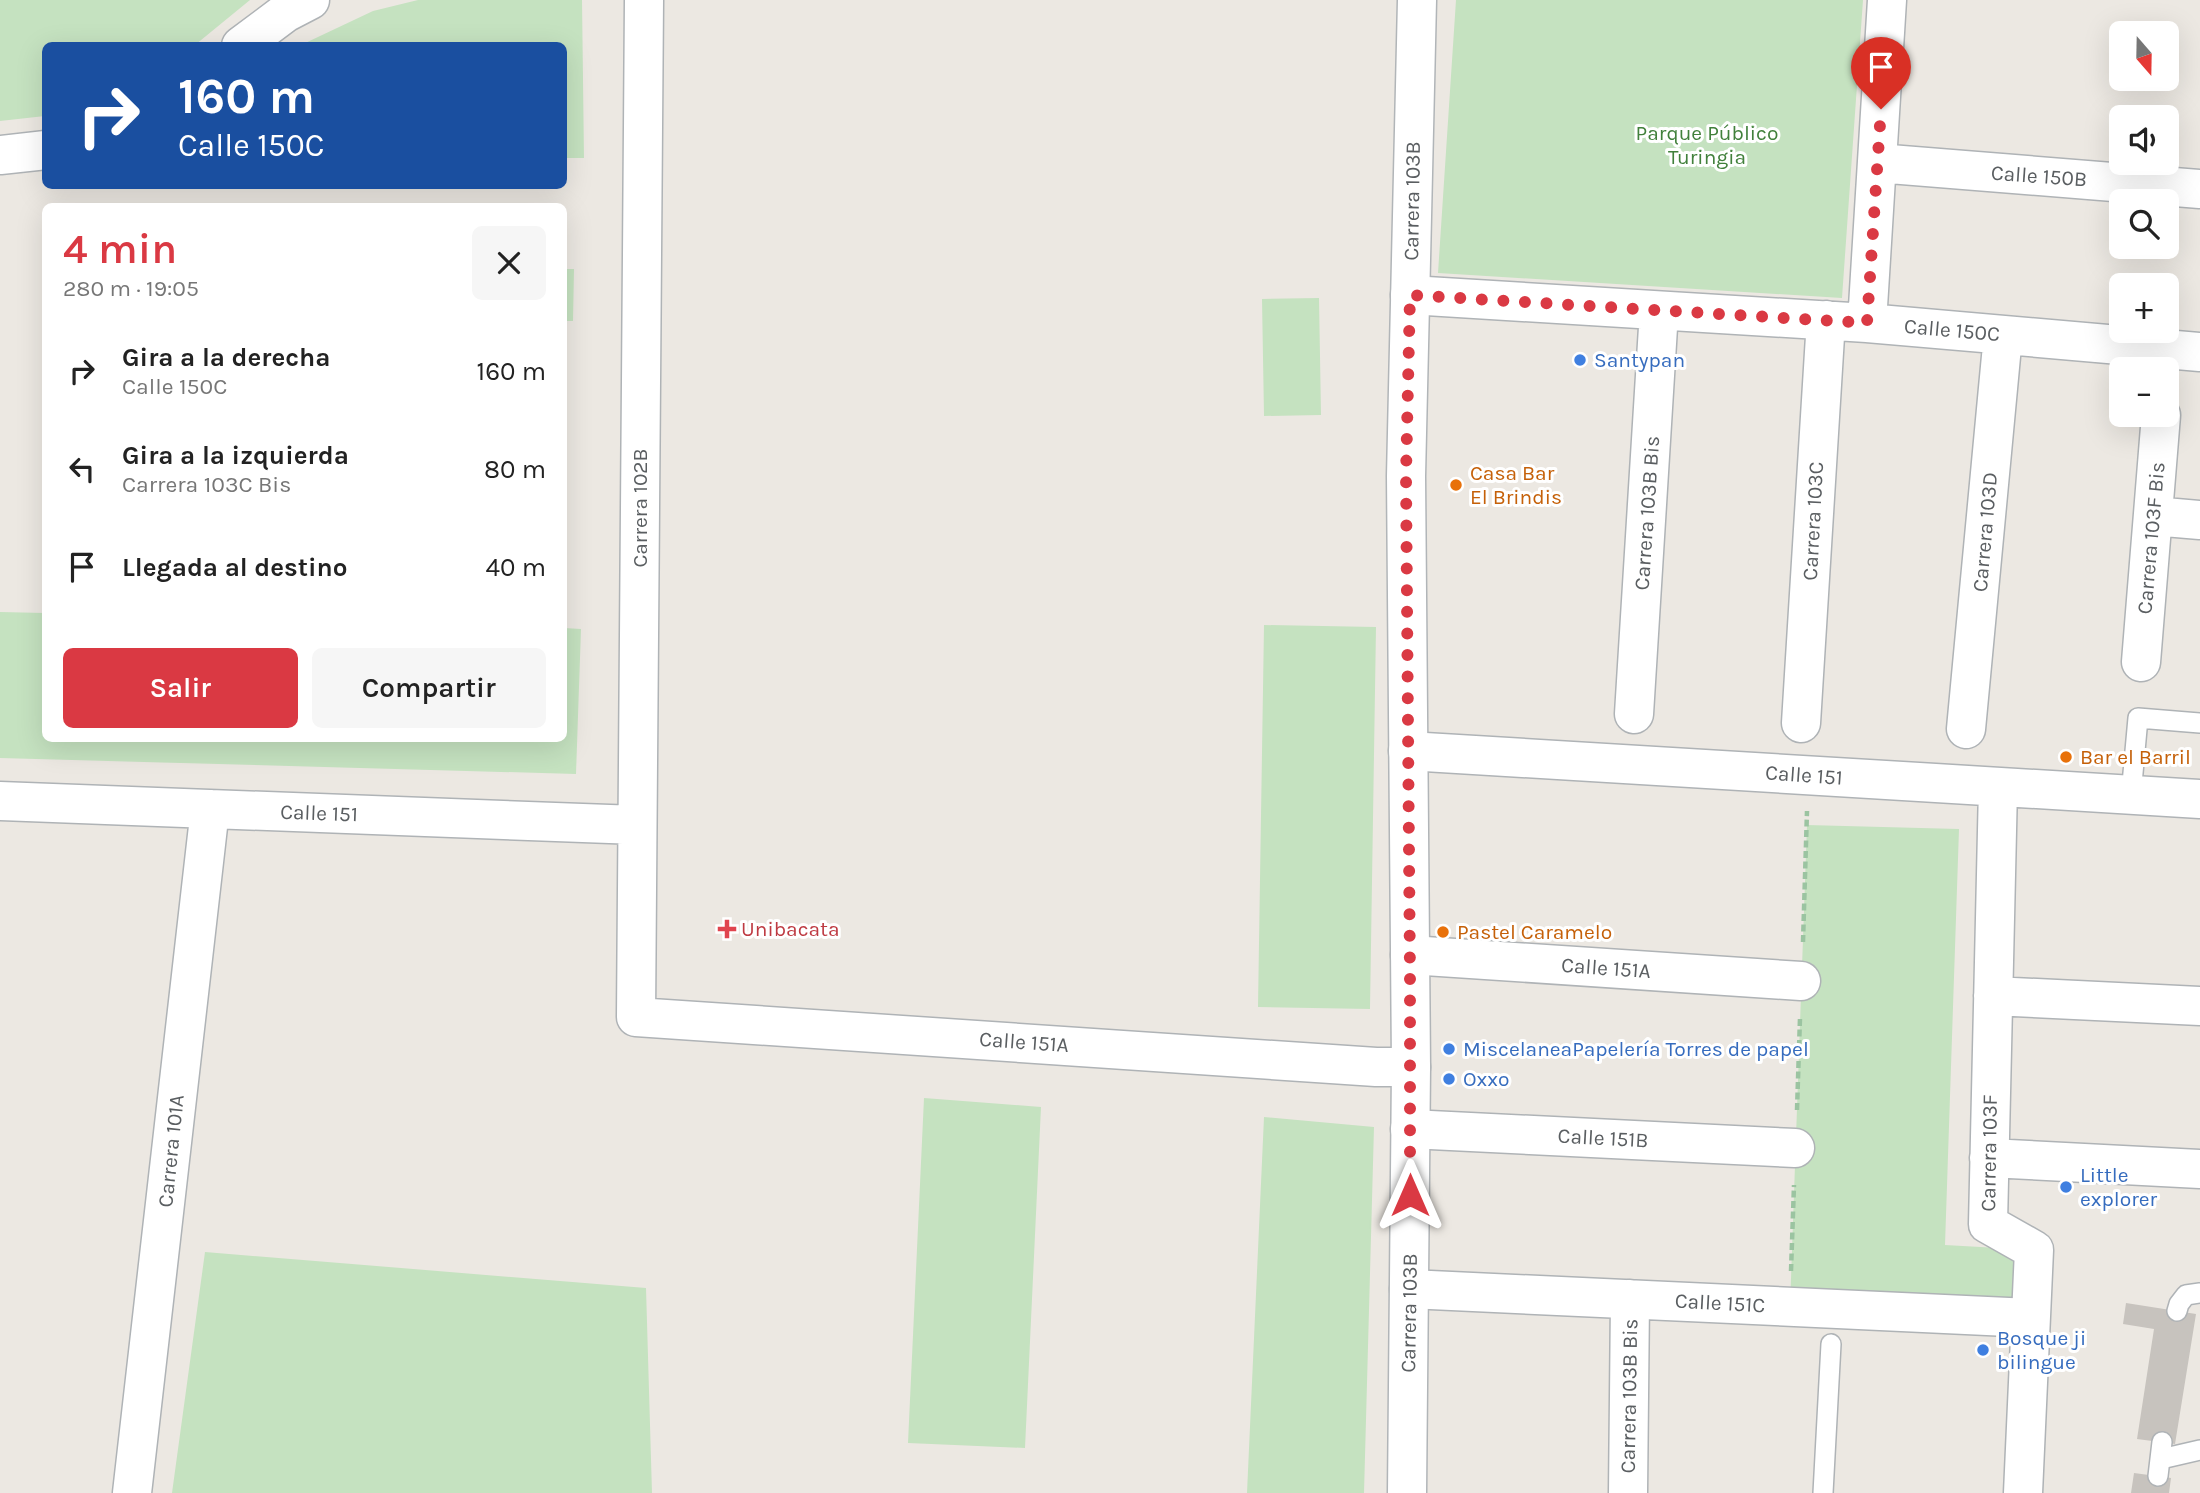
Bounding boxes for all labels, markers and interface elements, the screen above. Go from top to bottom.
north arrow [2109,21,2179,91]
map controls [2109,21,2179,427]
pin [1851,37,1911,109]
icon: arrive [1862,48,1900,86]
text: 160 m [178,68,315,125]
icon: right [63,70,154,161]
button: sound [2109,105,2179,175]
park label: Parque Público Turingia [1636,121,1778,169]
text: Calle 150C [178,127,324,164]
street label: Carrera 103B [1399,141,1425,261]
street label: Calle 150B [1990,161,2088,191]
button: search [2109,189,2179,259]
text: 4 min [63,224,177,274]
button: close [472,226,546,300]
button: + [2109,273,2179,343]
text: 280 m · 19:05 [63,275,199,302]
street label: Calle 150C [1903,314,2001,346]
text: Gira a la derecha [122,342,331,373]
place label: Santypan [1594,348,1685,372]
icon: right [63,352,101,390]
marker: Santypan [1572,352,1588,368]
text: 160 m [477,356,546,387]
button: − [2109,357,2179,427]
text: Calle 150C [122,373,227,400]
street label: Carrera 103B Bis [1630,435,1664,591]
text: Gira a la izquierda [122,440,349,471]
street label: Carrera 102B [628,448,652,568]
icon: left [63,450,101,488]
text: 80 m [484,454,546,485]
place label: Casa Bar El Brindis [1470,461,1562,509]
street label: Carrera 103C [1798,461,1828,581]
street label: Carrera 103F Bis [2132,461,2170,615]
text: Carrera 103C Bis [122,471,291,498]
street label: Carrera 103D [1968,471,2002,593]
marker: Casa Bar El Brindis [1448,477,1464,493]
icon: arrive [63,548,101,586]
text: Llegada al destino [122,552,348,583]
text: 40 m [486,552,546,583]
button: Salir [63,648,298,728]
button: Compartir [312,648,546,728]
place label: Bar el Barril [2080,745,2191,769]
marker: Bar el Barril [2058,749,2074,765]
street label: Calle 151 [1764,760,1844,790]
street label: Calle 151 [280,800,358,826]
place label: Unibacata [741,917,840,941]
place label: Pastel Caramelo [1457,920,1612,944]
marker: Unibacata [719,921,735,937]
marker: Pastel Caramelo [1435,924,1451,940]
street label: Calle 151A [1560,953,1652,983]
street label: Calle 151A [978,1027,1070,1057]
place label: MiscelaneaPapelería Torres de papel [1463,1037,1809,1061]
marker: MiscelaneaPapelería Torres de papel [1441,1041,1457,1057]
place label: Oxxo [1463,1067,1510,1091]
marker: Oxxo [1441,1071,1457,1087]
street label: Carrera 101A [153,1094,189,1208]
street label: Carrera 103F [1976,1094,2002,1212]
street label: Calle 151B [1557,1124,1649,1152]
position arrow [1373,1158,1447,1232]
place label: Little explorer [2080,1163,2158,1211]
marker: Little explorer [2058,1179,2074,1195]
street label: Carrera 103B [1396,1253,1422,1373]
street label: Calle 151C [1674,1289,1766,1317]
street label: Carrera 103B Bis [1616,1318,1642,1474]
place label: Bosque ji bilingue [1997,1326,2086,1374]
marker: Bosque ji bilingue [1975,1342,1991,1358]

